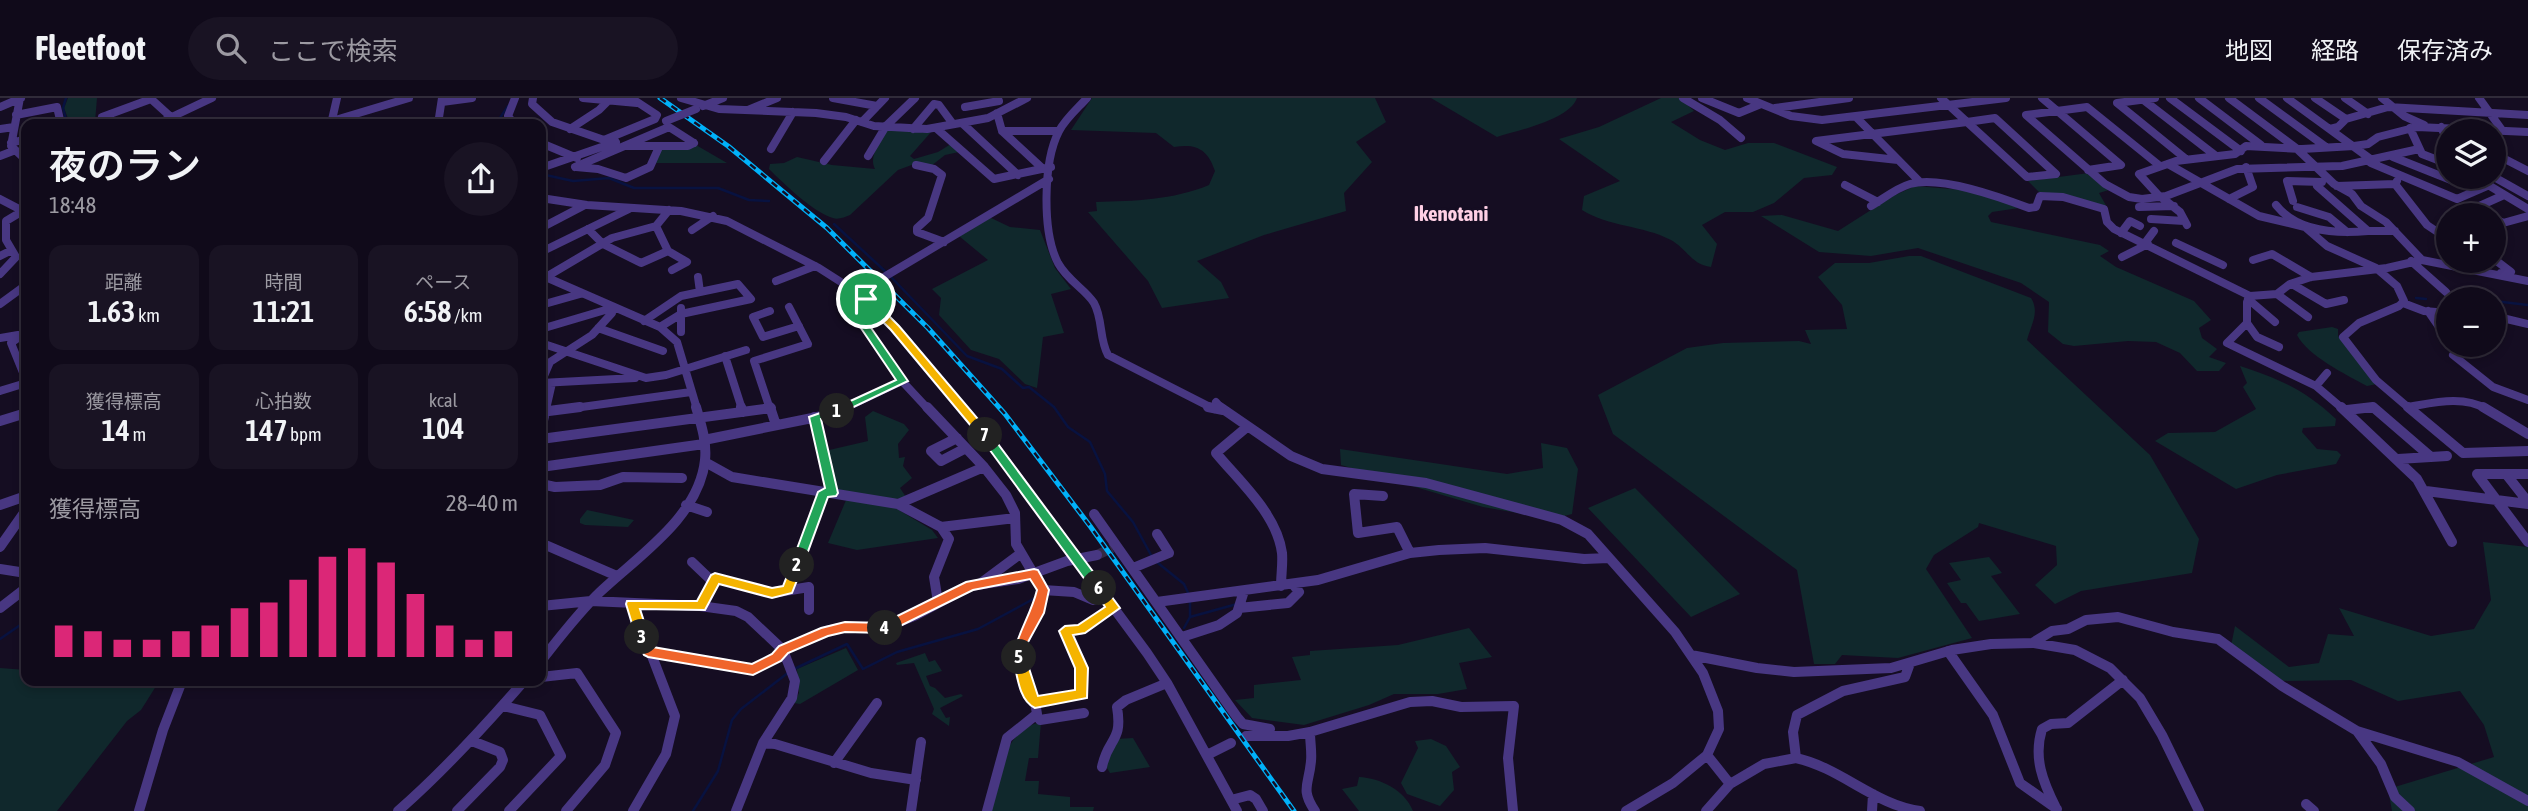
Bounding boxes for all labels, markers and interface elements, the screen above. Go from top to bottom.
search box [188,17,678,80]
text: Fleetfoot [35,29,146,67]
icon: search [212,29,250,67]
text: ここで検索 [268,36,398,66]
text: 地図 [2225,37,2273,64]
text: 経路 [2311,37,2359,64]
text: 保存済み [2397,37,2493,64]
map controls [2436,119,2506,357]
button: layers [2436,119,2506,189]
button: share [444,142,518,216]
text: 夜のラン [49,144,201,187]
text: 18:48 [49,192,96,218]
district label: Ikenotani [1414,201,1488,225]
button: + [2436,203,2506,273]
pin [836,269,896,329]
text: 距離 [105,271,143,293]
text: 時間 [264,271,303,293]
text: ペース [415,271,471,293]
icon: arrive [847,280,885,318]
button: − [2436,287,2506,357]
text: 1.63 [88,294,135,328]
text: 11:21 [253,294,314,328]
text: 6:58 [404,294,451,328]
text: km [135,304,160,326]
text: /km [451,304,483,326]
text: kcal [429,389,458,411]
text: 獲得標高 [86,390,162,412]
text: 心拍数 [255,390,312,412]
pin: 1 [820,394,854,428]
text: 1 [832,399,841,421]
text: 104 [422,411,464,445]
text: 14 [102,413,130,447]
text: 147 [245,413,288,447]
pin: 7 [968,418,1002,452]
text: m [130,423,146,445]
text: bpm [288,423,322,445]
text: 7 [980,423,989,445]
text: 28–40 m [446,490,518,516]
text: 獲得標高 [49,496,141,522]
pin: 2 [780,547,814,582]
text: 2 [792,553,801,575]
pin: 6 [1082,570,1116,606]
text: 6 [1094,576,1103,598]
pin: 4 [868,610,903,646]
text: 4 [880,616,889,638]
pin: 3 [624,620,660,654]
text: 3 [637,625,646,647]
pin: 5 [1002,640,1036,674]
text: 5 [1014,645,1023,667]

